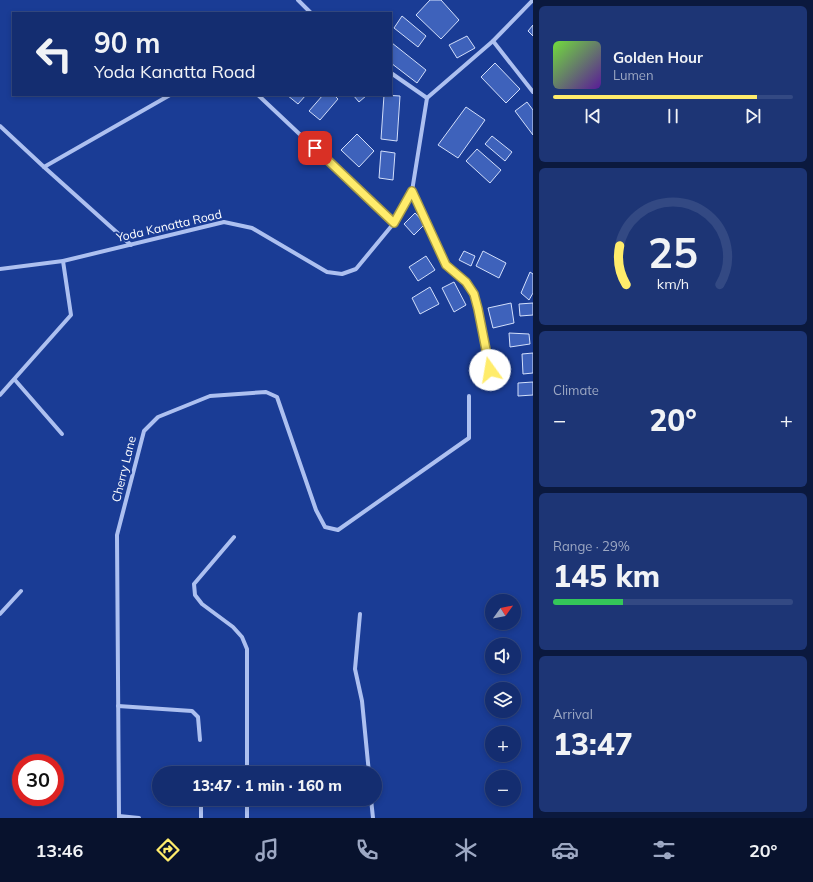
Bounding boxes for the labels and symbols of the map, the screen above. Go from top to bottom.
pin [298,131,332,165]
street label: Yoda Kanatta Road [114,206,223,245]
position arrow [469,349,511,391]
street label: Cherry Lane [108,434,139,504]
north arrow [485,594,521,630]
speed limit sign: 30 [12,754,64,806]

